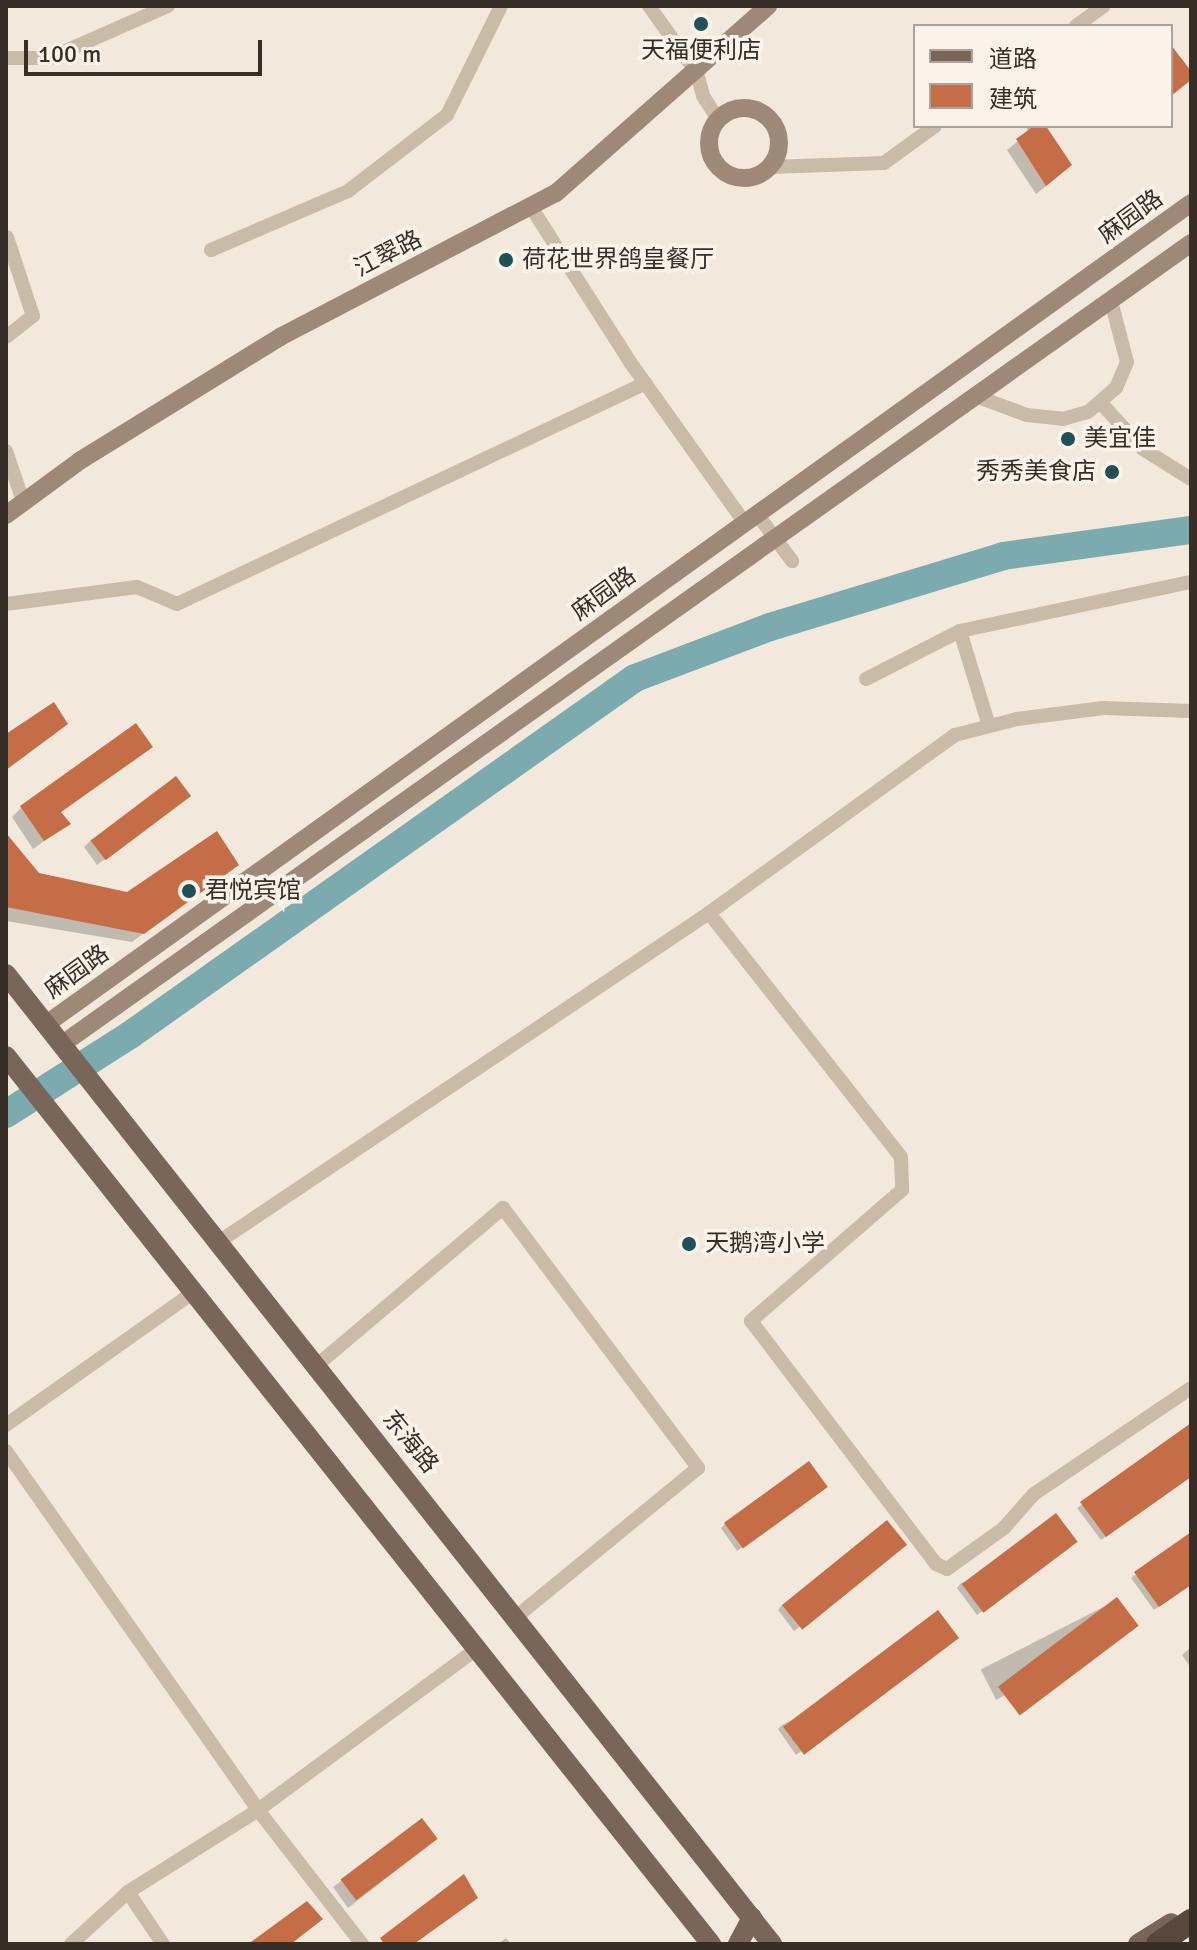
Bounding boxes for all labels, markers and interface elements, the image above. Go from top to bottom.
marker: 天福便利店 [692,15,710,33]
scale bar [28,24,266,74]
legend [913,24,1173,128]
place label: 天福便利店 [641,37,761,65]
text: 100 m [38,39,101,69]
text: 道路 [989,44,1037,74]
text: 建筑 [989,84,1037,114]
street label: 麻园路 [1093,184,1169,250]
street label: 江翠路 [349,225,427,283]
place label: 荷花世界鸽皇餐厅 [522,246,714,274]
marker: 荷花世界鸽皇餐厅 [497,251,515,269]
place label: 美宜佳 [1084,425,1156,453]
marker: 美宜佳 [1059,430,1077,448]
place label: 秀秀美食店 [976,458,1096,486]
marker: 秀秀美食店 [1103,463,1121,481]
street label: 麻园路 [566,561,642,627]
place label: 君悦宾馆 [205,877,301,905]
marker: 君悦宾馆 [180,882,198,900]
street label: 麻园路 [39,939,115,1005]
place label: 天鹅湾小学 [705,1230,825,1258]
marker: 天鹅湾小学 [680,1235,698,1253]
street label: 东海路 [376,1405,444,1479]

